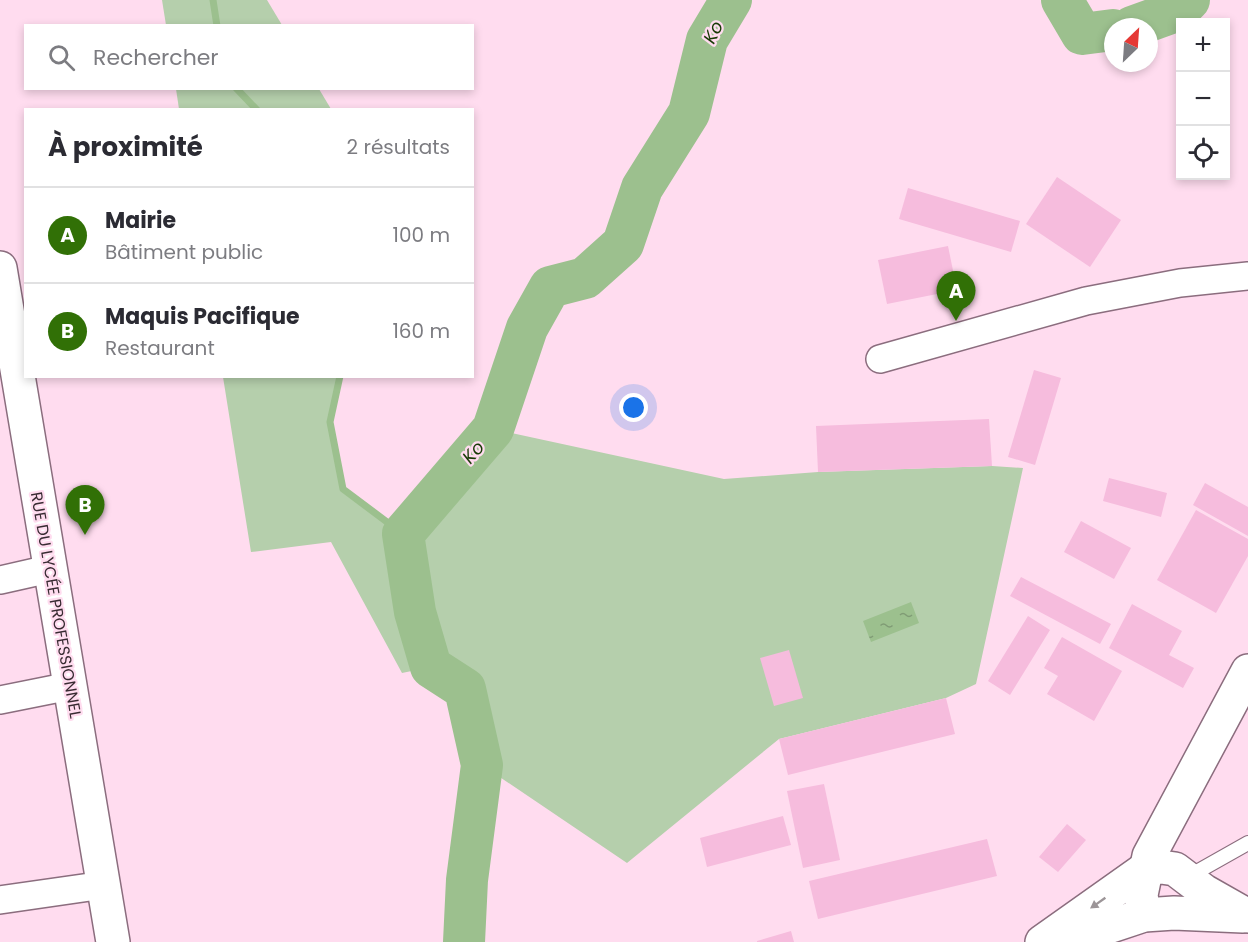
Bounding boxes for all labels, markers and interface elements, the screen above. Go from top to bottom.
water label: Ko [697,16,729,48]
north arrow [1104,18,1158,72]
map controls [1176,18,1230,180]
button: + [1176,18,1230,72]
search box [24,24,474,90]
icon: search [45,41,78,74]
text: Rechercher [93,42,219,73]
button: − [1176,72,1230,126]
button: locate [1176,126,1230,180]
text: À proximité [48,129,203,165]
text: 2 résultats [347,133,450,161]
text: Mairie [105,205,176,236]
text: A [60,221,75,249]
text: 100 m [393,221,450,249]
text: Bâtiment public [105,238,263,266]
pin: A [936,272,976,321]
text: Maquis Pacifique [105,301,300,332]
text: B [61,317,74,345]
text: 160 m [392,317,450,345]
text: Restaurant [105,334,215,362]
your location [619,393,648,422]
water label: Ko [456,435,490,469]
pin: B [66,486,104,535]
street label: RUE DU LYCÉE PROFESSIONNEL [25,490,87,720]
one-way arrow [1090,897,1106,908]

